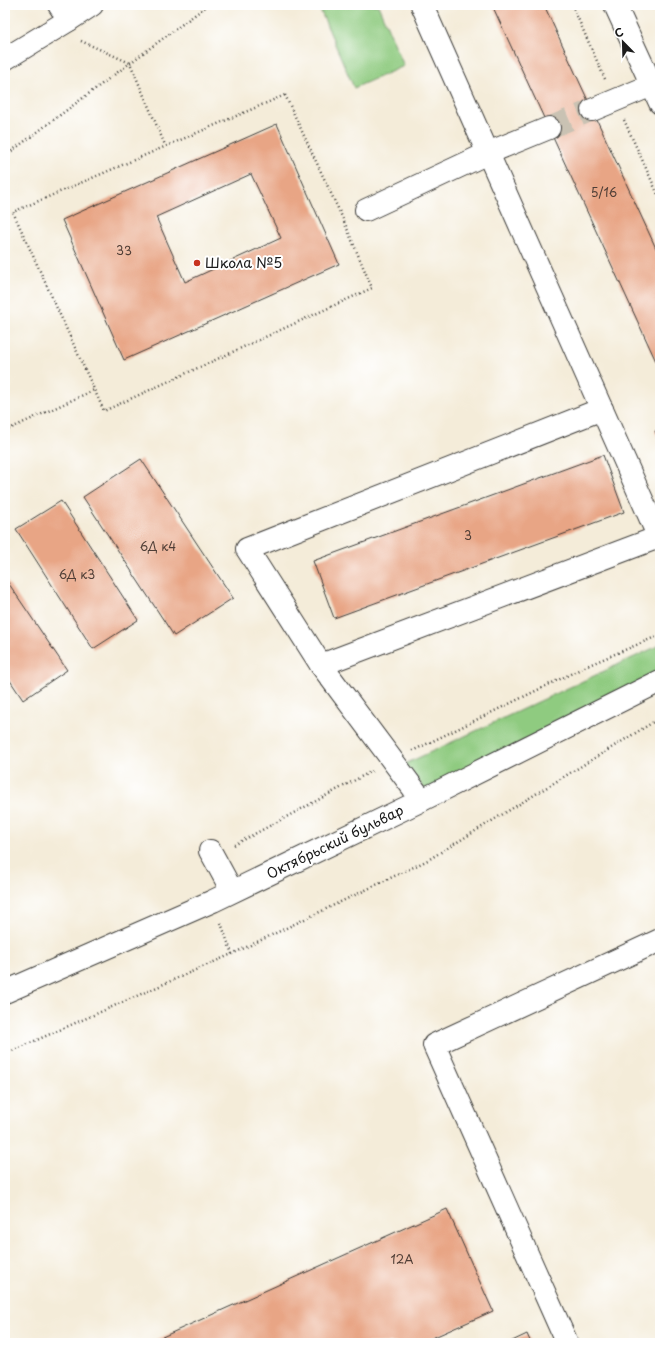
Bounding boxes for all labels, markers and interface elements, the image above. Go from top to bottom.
north arrow [603,22,643,62]
text: С [612,23,626,42]
house number: 5/16 [591,183,617,201]
house number: 33 [116,241,132,259]
place label: Школа №5 [205,252,282,273]
marker: Школа №5 [192,258,202,268]
house number: 3 [464,526,472,544]
house number: 6Д к4 [140,537,176,555]
house number: 6Д к3 [59,565,95,583]
street label: Октябрьский бульвар [263,799,407,884]
house number: 12А [390,1250,414,1268]

